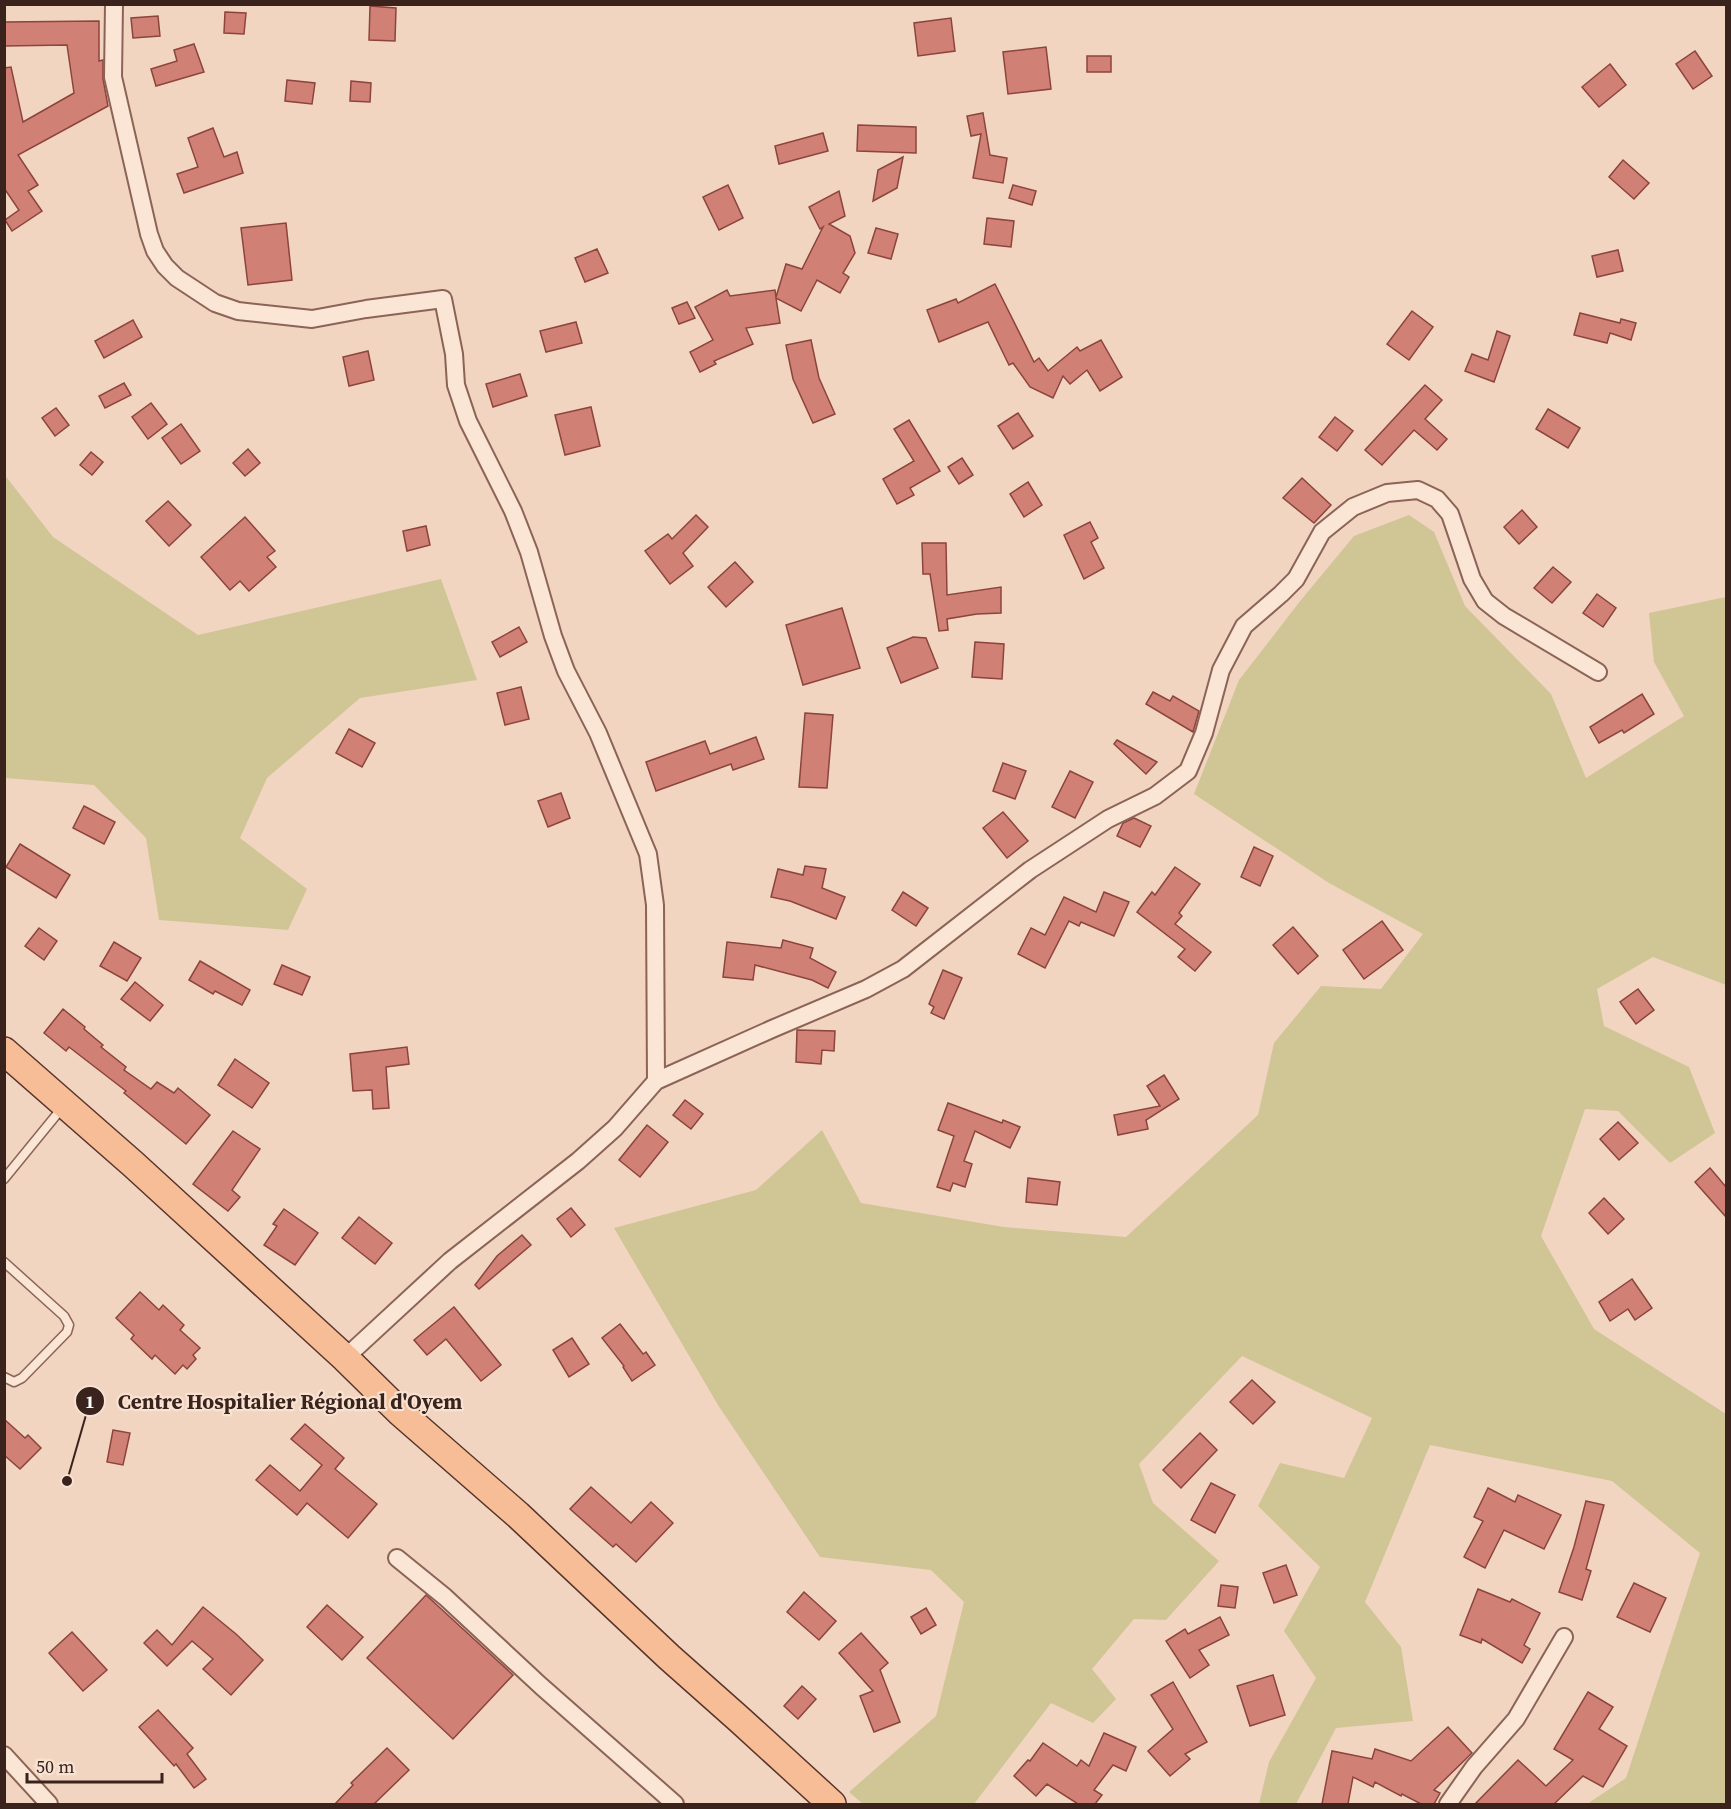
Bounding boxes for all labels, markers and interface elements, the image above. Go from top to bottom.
callout: Centre Hospitalier Régional d'Oyem [75,1382,474,1421]
text: Centre Hospitalier Régional d'Oyem [118,1387,462,1416]
text: 1 [85,1389,95,1414]
scale bar [27,1746,162,1784]
text: 50 m [36,1754,74,1779]

